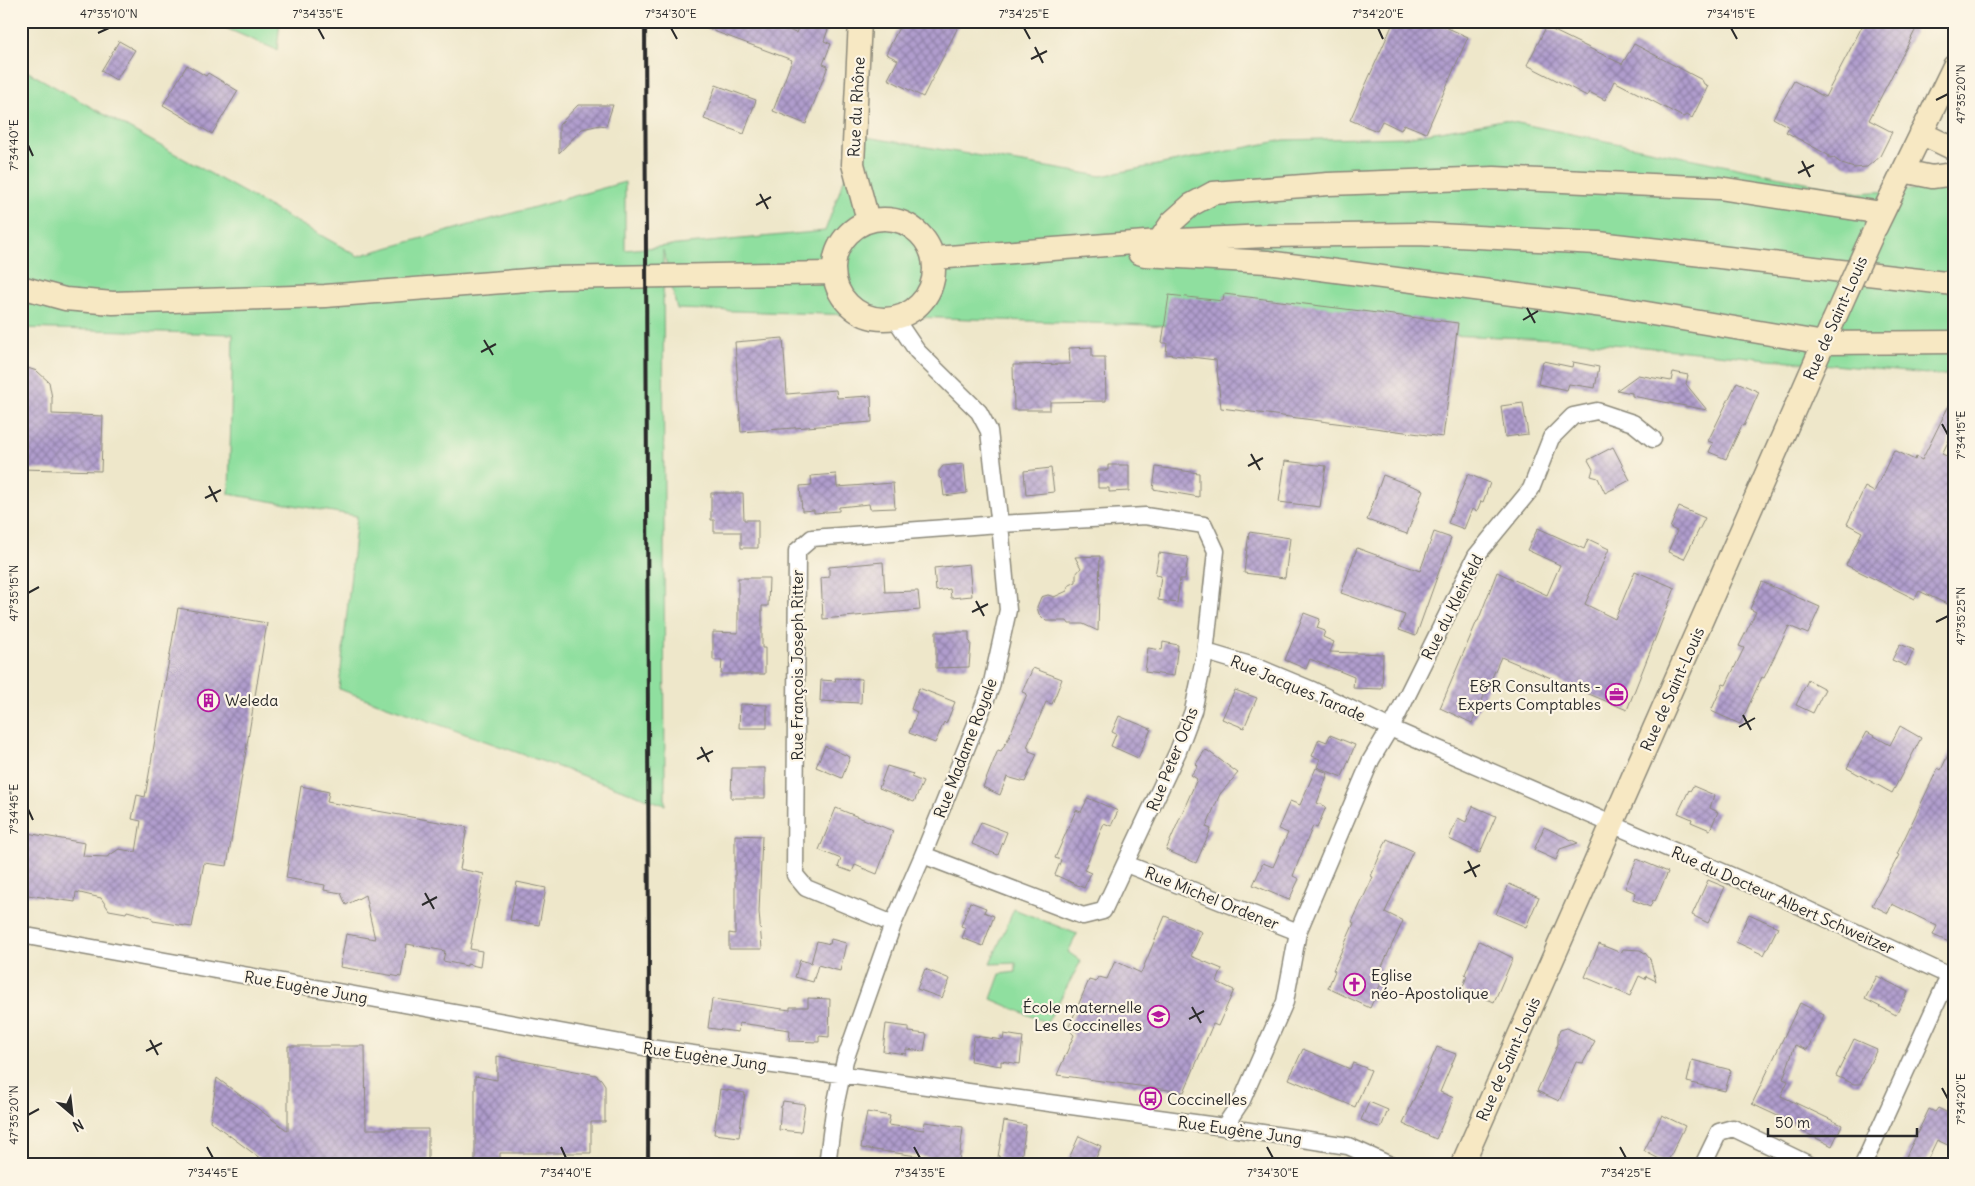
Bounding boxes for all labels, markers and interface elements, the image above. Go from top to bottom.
text: 47°35'10"N [80,6,138,21]
text: 7°34'35"E [293,6,343,21]
text: 7°34'30"E [645,6,697,21]
text: 7°34'25"E [999,6,1049,21]
text: 7°34'20"E [1352,6,1404,21]
text: 7°34'15"E [1707,6,1755,21]
street label: Rue du Rhône [843,56,869,158]
text: 47°35'20"N [1953,64,1968,124]
text: 7°34'40"E [6,119,21,171]
street label: Rue de Saint-Louis [1799,253,1871,383]
text: 7°34'15"E [1953,411,1968,459]
street label: Rue du Kleinfeld [1417,551,1487,663]
text: 47°35'15"N [6,565,21,621]
street label: Rue François Joseph Ritter [787,569,807,761]
text: 47°35'25"N [1953,587,1968,645]
street label: Rue de Saint-Louis [1636,624,1708,754]
street label: Rue Jacques Tarade [1228,651,1368,725]
street label: Rue Madame Royale [929,675,1001,821]
place label: E&R Consultants - Experts Comptables [1458,676,1601,714]
office icon: E&R Consultants - Experts Comptables [1605,683,1629,707]
building icon: Weleda [197,688,221,712]
place label: Weleda [225,690,278,710]
street label: Rue Peter Ochs [1142,704,1202,814]
text: 7°34'45"E [6,784,21,834]
street label: Rue du Docteur Albert Schweitzer [1668,842,1898,959]
street label: Rue Michel Ordener [1142,862,1282,934]
place label: Eglise néo-Apostolique [1371,965,1489,1003]
street label: Rue Eugène Jung [243,966,369,1008]
church icon: Eglise néo-Apostolique [1343,972,1367,996]
street label: Rue de Saint-Louis [1472,994,1544,1124]
place label: École maternelle Les Coccinelles [1023,997,1142,1035]
school or university icon: École maternelle Les Coccinelles [1146,1004,1170,1028]
street label: Rue Eugène Jung [642,1037,768,1075]
text: 7°34'20"E [1953,1073,1968,1125]
text: 47°35'20"N [6,1085,21,1145]
bus stop icon: Coccinelles [1139,1087,1163,1111]
north arrow [48,1088,98,1138]
place label: Coccinelles [1167,1089,1247,1109]
scale bar [1768,1106,1916,1138]
street label: Rue Eugène Jung [1177,1111,1303,1149]
text: 50 m [1775,1113,1810,1132]
text: N [70,1115,87,1136]
text: 7°34'45"E [188,1165,238,1180]
text: 7°34'40"E [540,1165,592,1180]
text: 7°34'35"E [895,1165,945,1180]
text: 7°34'30"E [1247,1165,1299,1180]
text: 7°34'25"E [1601,1165,1651,1180]

